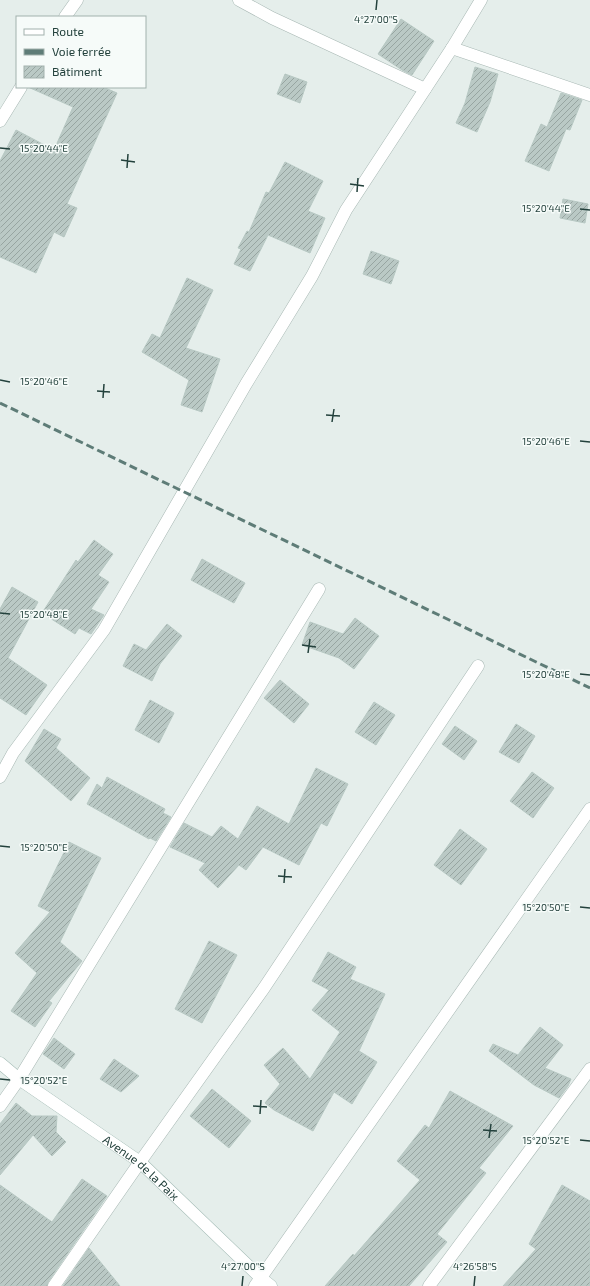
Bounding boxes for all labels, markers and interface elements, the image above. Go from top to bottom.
text: 4°27'00"S [354,13,398,25]
legend [16,16,146,88]
text: Route [52,24,84,38]
text: Voie ferrée [52,44,111,58]
text: Bâtiment [52,64,103,78]
text: 15°20'44"E [20,142,68,154]
text: 15°20'44"E [522,202,570,214]
text: 15°20'46"E [20,375,68,387]
text: 15°20'46"E [522,435,570,447]
text: 15°20'48"E [20,608,68,620]
text: 15°20'48"E [522,668,570,680]
text: 15°20'50"E [20,841,68,853]
text: 15°20'50"E [522,901,570,913]
text: 15°20'52"E [21,1074,68,1086]
street label: Avenue de la Paix [101,1132,183,1203]
text: 15°20'52"E [523,1134,570,1146]
text: 4°27'00"S [221,1260,265,1272]
text: 4°26'58"S [453,1260,497,1272]

